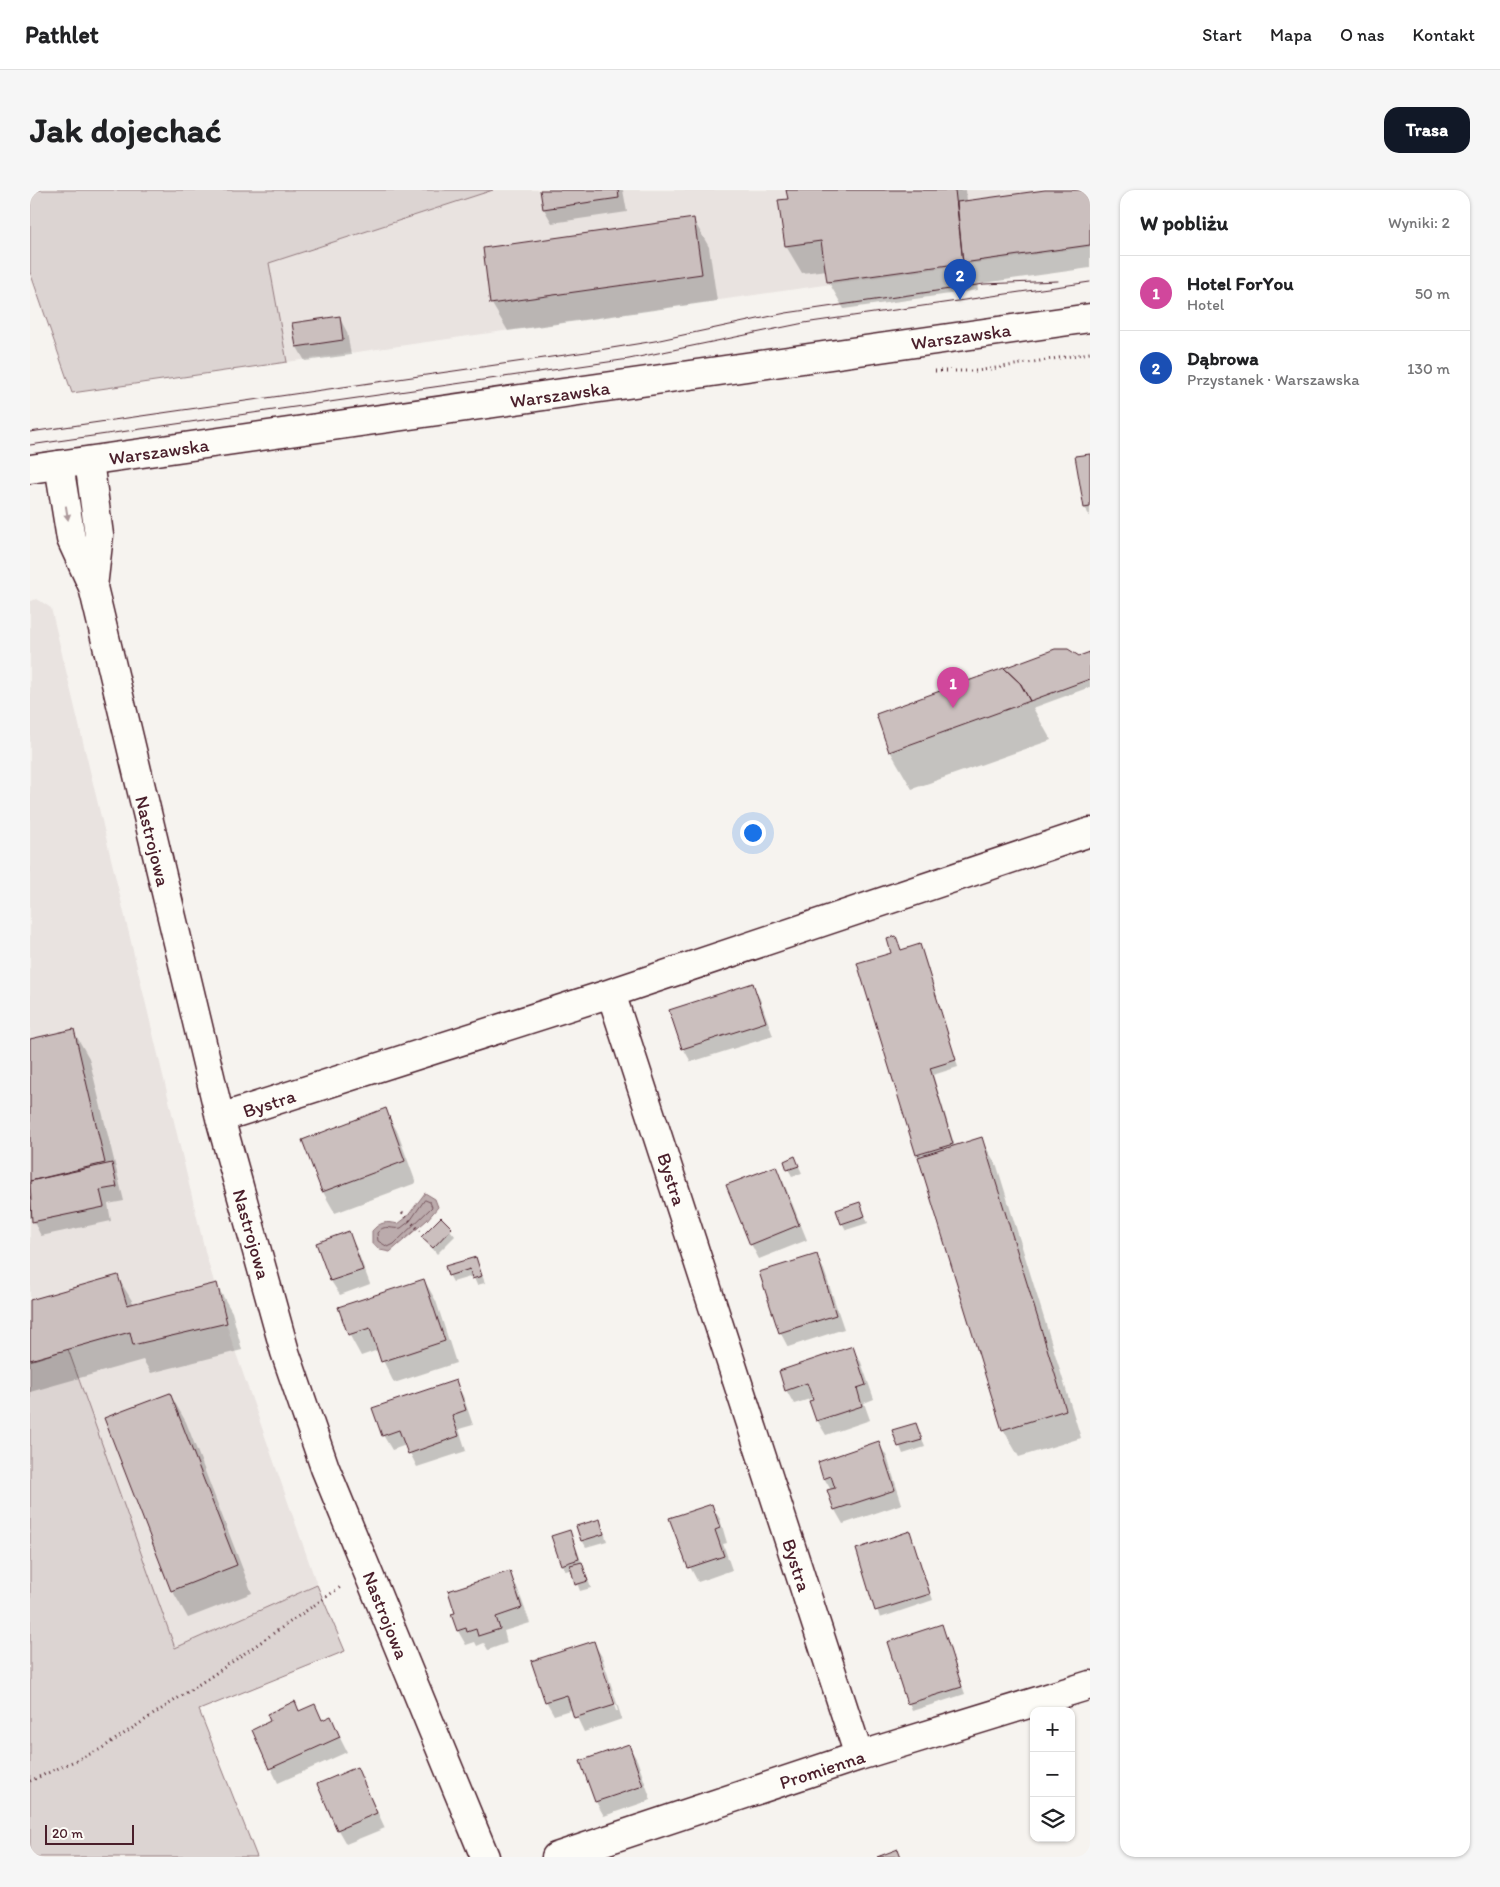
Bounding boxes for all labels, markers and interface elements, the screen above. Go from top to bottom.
text: Pathlet [25,20,99,49]
text: Start [1202,24,1242,46]
text: Mapa [1270,24,1312,46]
text: O nas [1340,24,1385,46]
text: Kontakt [1413,24,1475,46]
button: Trasa [1384,107,1470,153]
text: Jak dojechać [30,109,222,151]
text: W pobliżu [1140,210,1228,235]
text: Wyniki: 2 [1388,213,1450,232]
pin: 2 [944,259,976,300]
text: Hotel ForYou [1187,272,1294,295]
text: 1 [1152,284,1160,303]
text: 50 m [1415,284,1450,303]
text: Hotel [1187,295,1224,314]
street label: Warszawska [910,318,1013,355]
text: Dąbrowa [1187,347,1259,370]
text: 2 [1152,359,1160,378]
text: 130 m [1407,359,1450,378]
text: Przystanek · Warszawska [1187,370,1360,389]
street label: Warszawska [509,376,612,413]
street label: Warszawska [108,433,211,470]
one-way arrow [63,505,71,521]
pin: 1 [937,667,969,708]
street label: Nastrojowa [130,793,175,889]
your location [740,820,766,846]
street label: Bystra [240,1084,299,1123]
street label: Bystra [652,1150,691,1209]
street label: Nastrojowa [228,1186,275,1282]
street label: Bystra [777,1536,816,1595]
street label: Nastrojowa [358,1568,414,1663]
map controls [1030,1707,1075,1842]
button: + [1030,1707,1075,1752]
street label: Promienna [776,1745,868,1794]
button: − [1030,1752,1075,1797]
button: layers [1030,1797,1075,1842]
scale bar [45,1822,134,1845]
text: 20 m [52,1825,83,1842]

